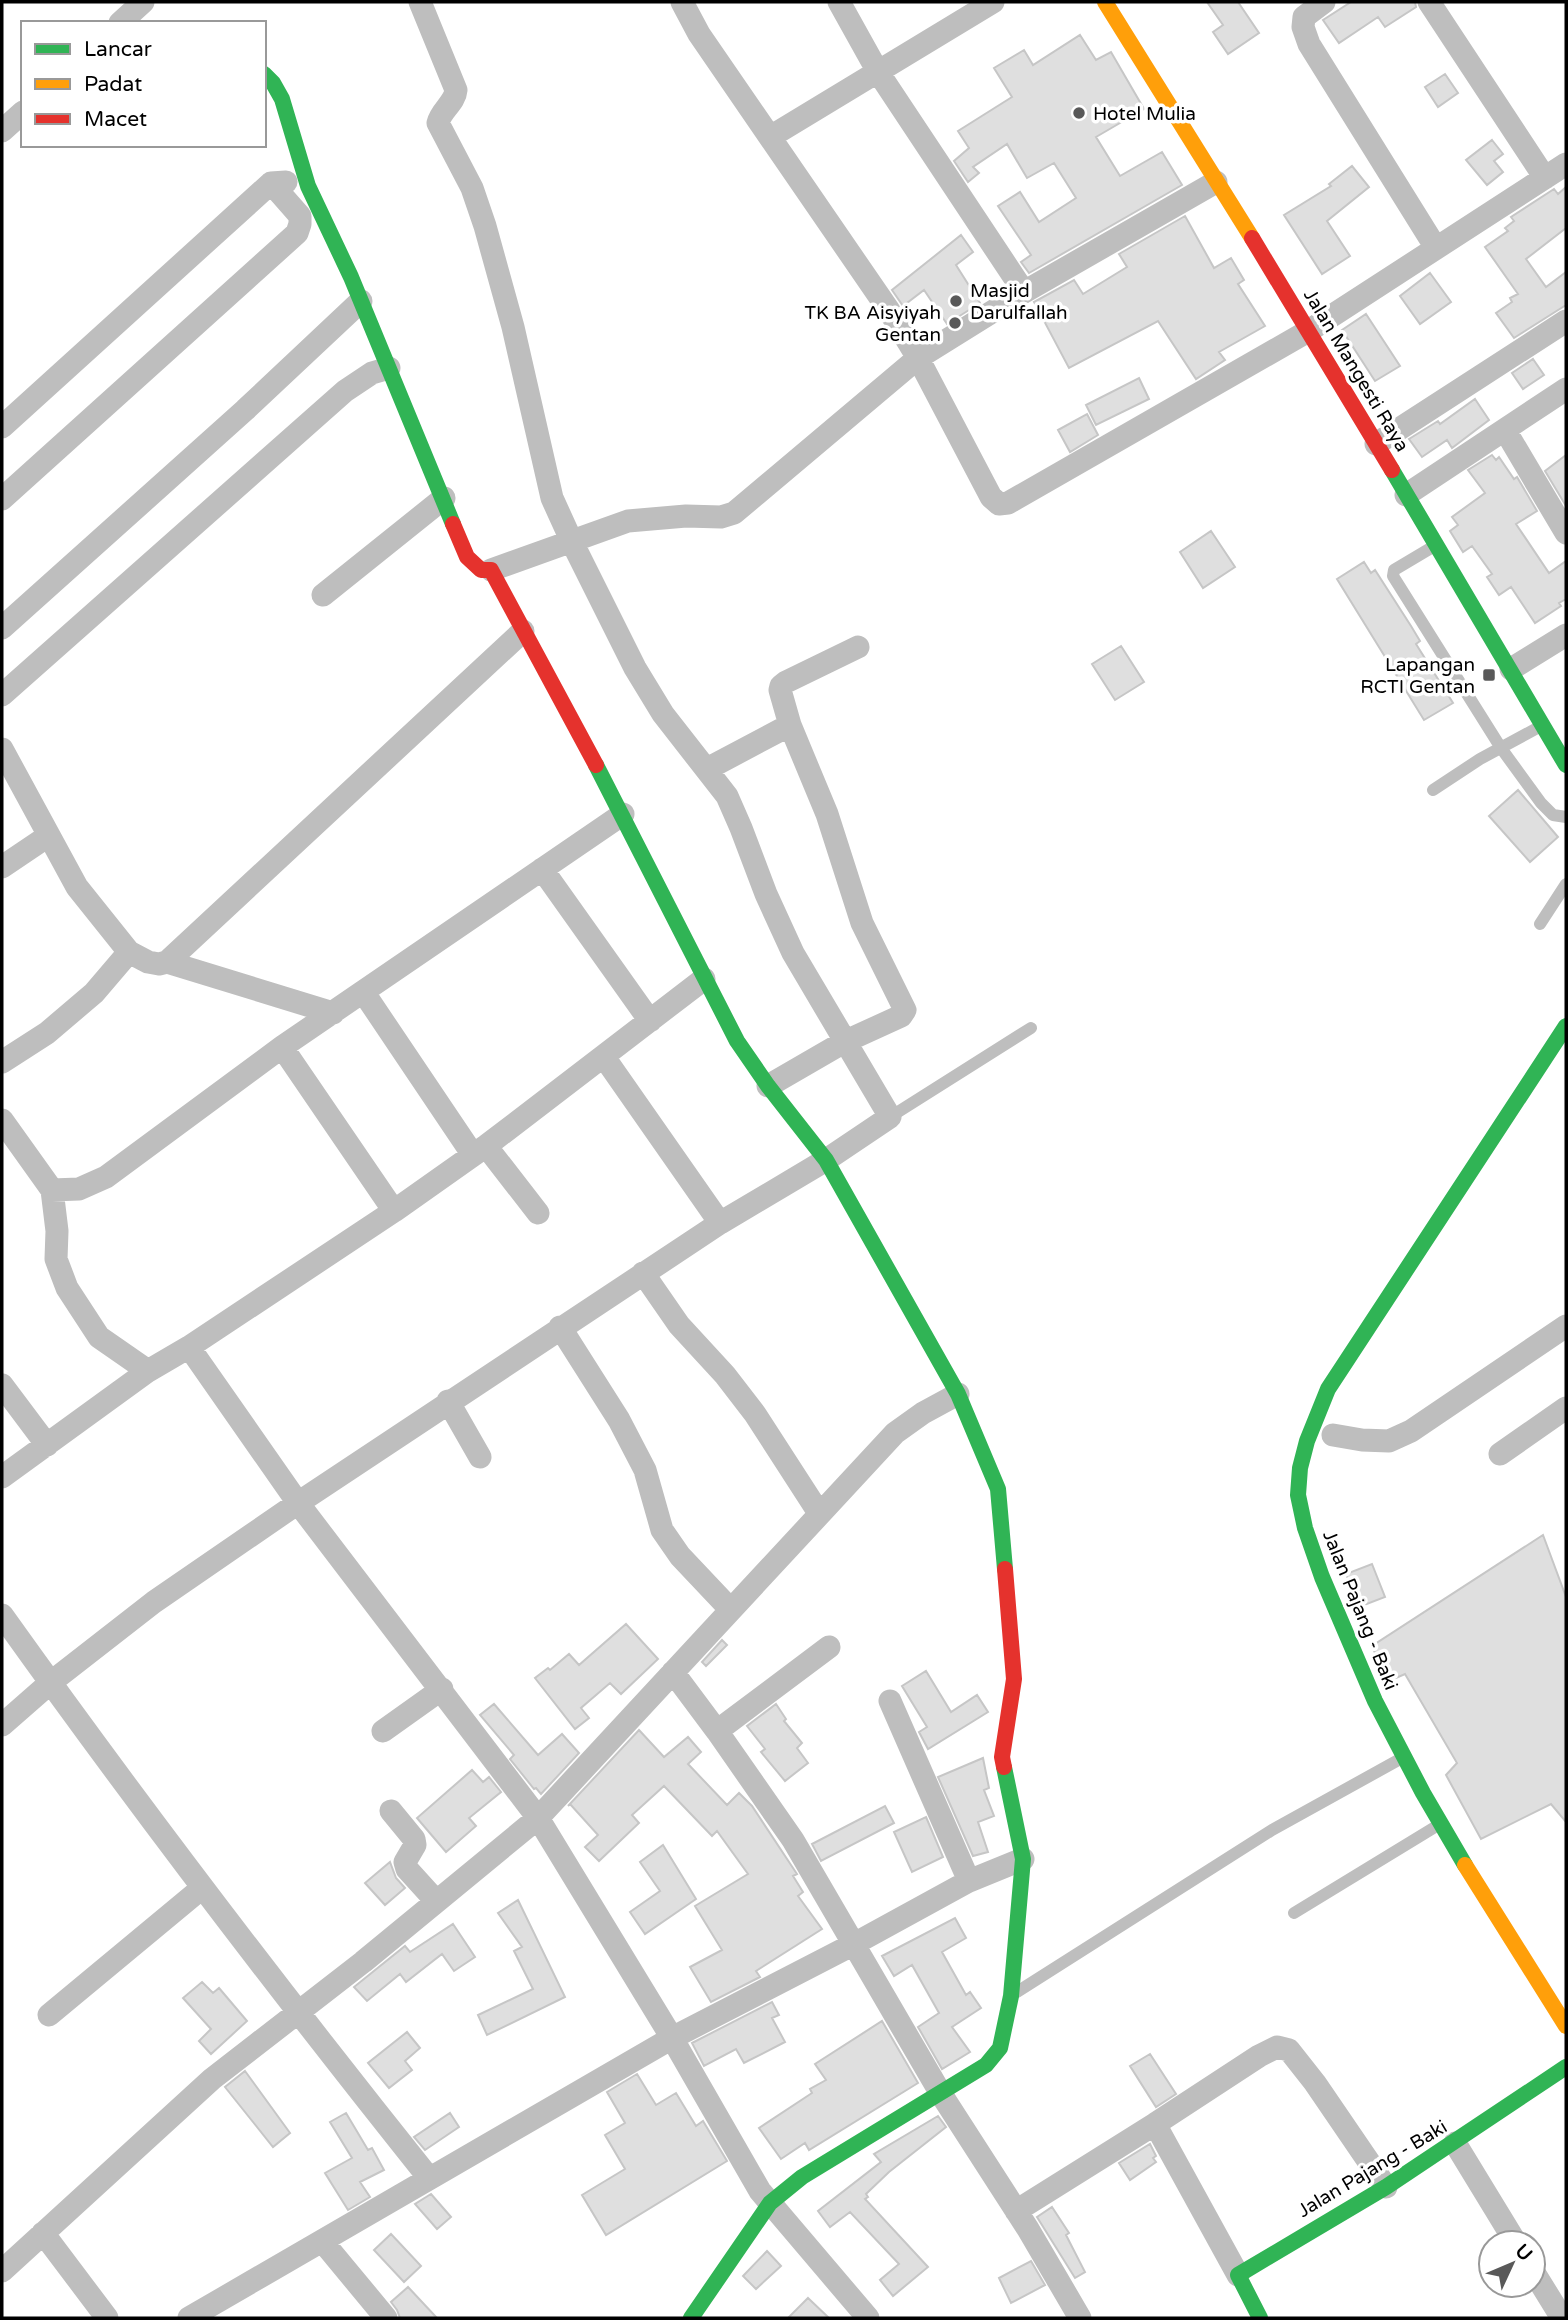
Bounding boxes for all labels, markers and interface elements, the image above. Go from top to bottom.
legend [21,21,266,147]
text: Lancar [84,37,152,62]
text: Padat [84,72,142,97]
place label: Hotel Mulia [1093,103,1196,125]
marker: Hotel Mulia [1071,105,1087,121]
text: Macet [84,107,147,132]
place label: Masjid Darulfallah [970,280,1068,324]
street label: Jalan Mangesti Raya [1299,285,1413,456]
marker: Masjid Darulfallah [948,293,964,309]
place label: TK BA Aisyiyah Gentan [804,302,941,346]
marker: TK BA Aisyiyah Gentan [947,315,963,331]
place label: Lapangan RCTI Gentan [1360,654,1475,698]
marker: Lapangan RCTI Gentan [1481,667,1497,683]
street label: Jalan Pajang - Baki [1318,1527,1402,1693]
street label: Jalan Pajang - Baki [1294,2116,1451,2222]
north arrow [1477,2229,1547,2299]
text: U [1511,2240,1536,2266]

